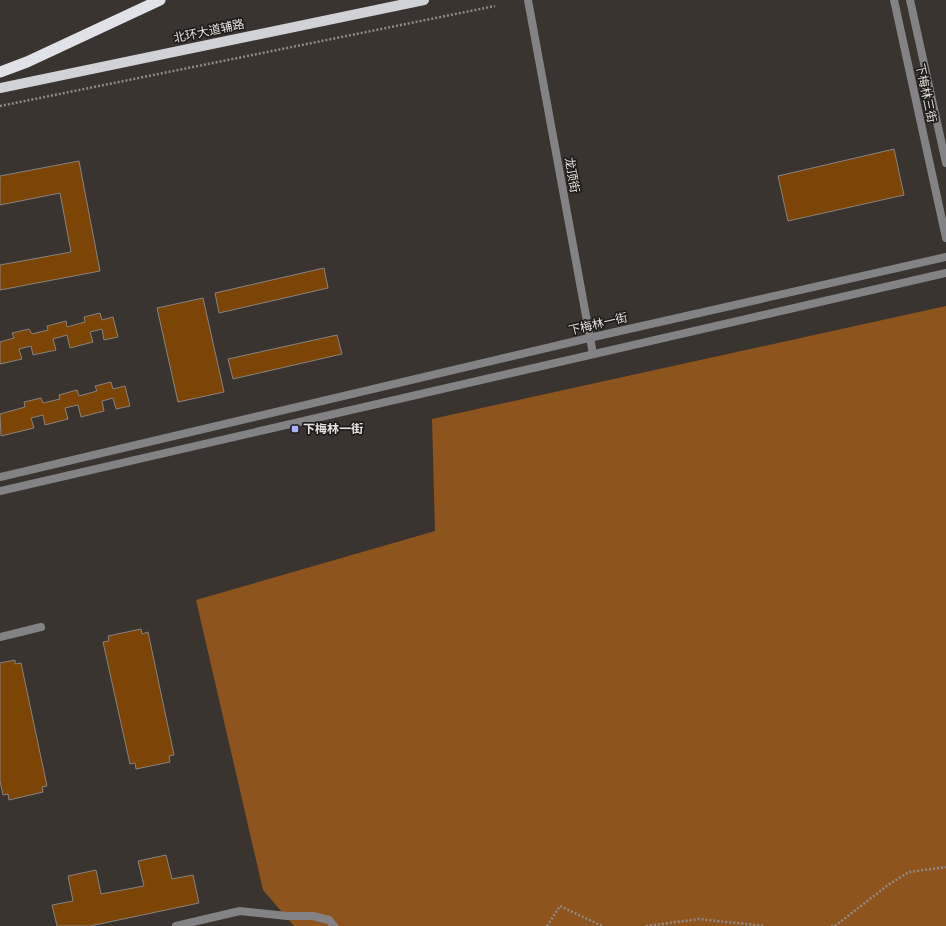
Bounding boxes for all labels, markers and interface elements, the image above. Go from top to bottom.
street label: 北环大道辅路 [172,16,246,46]
street label: 下梅林三街 [912,62,940,124]
street label: 龙顶街 [561,156,583,194]
street label: 下梅林一街 [567,309,629,339]
place label: 下梅林一街 [303,421,363,437]
marker: 下梅林一街 [290,424,300,434]

